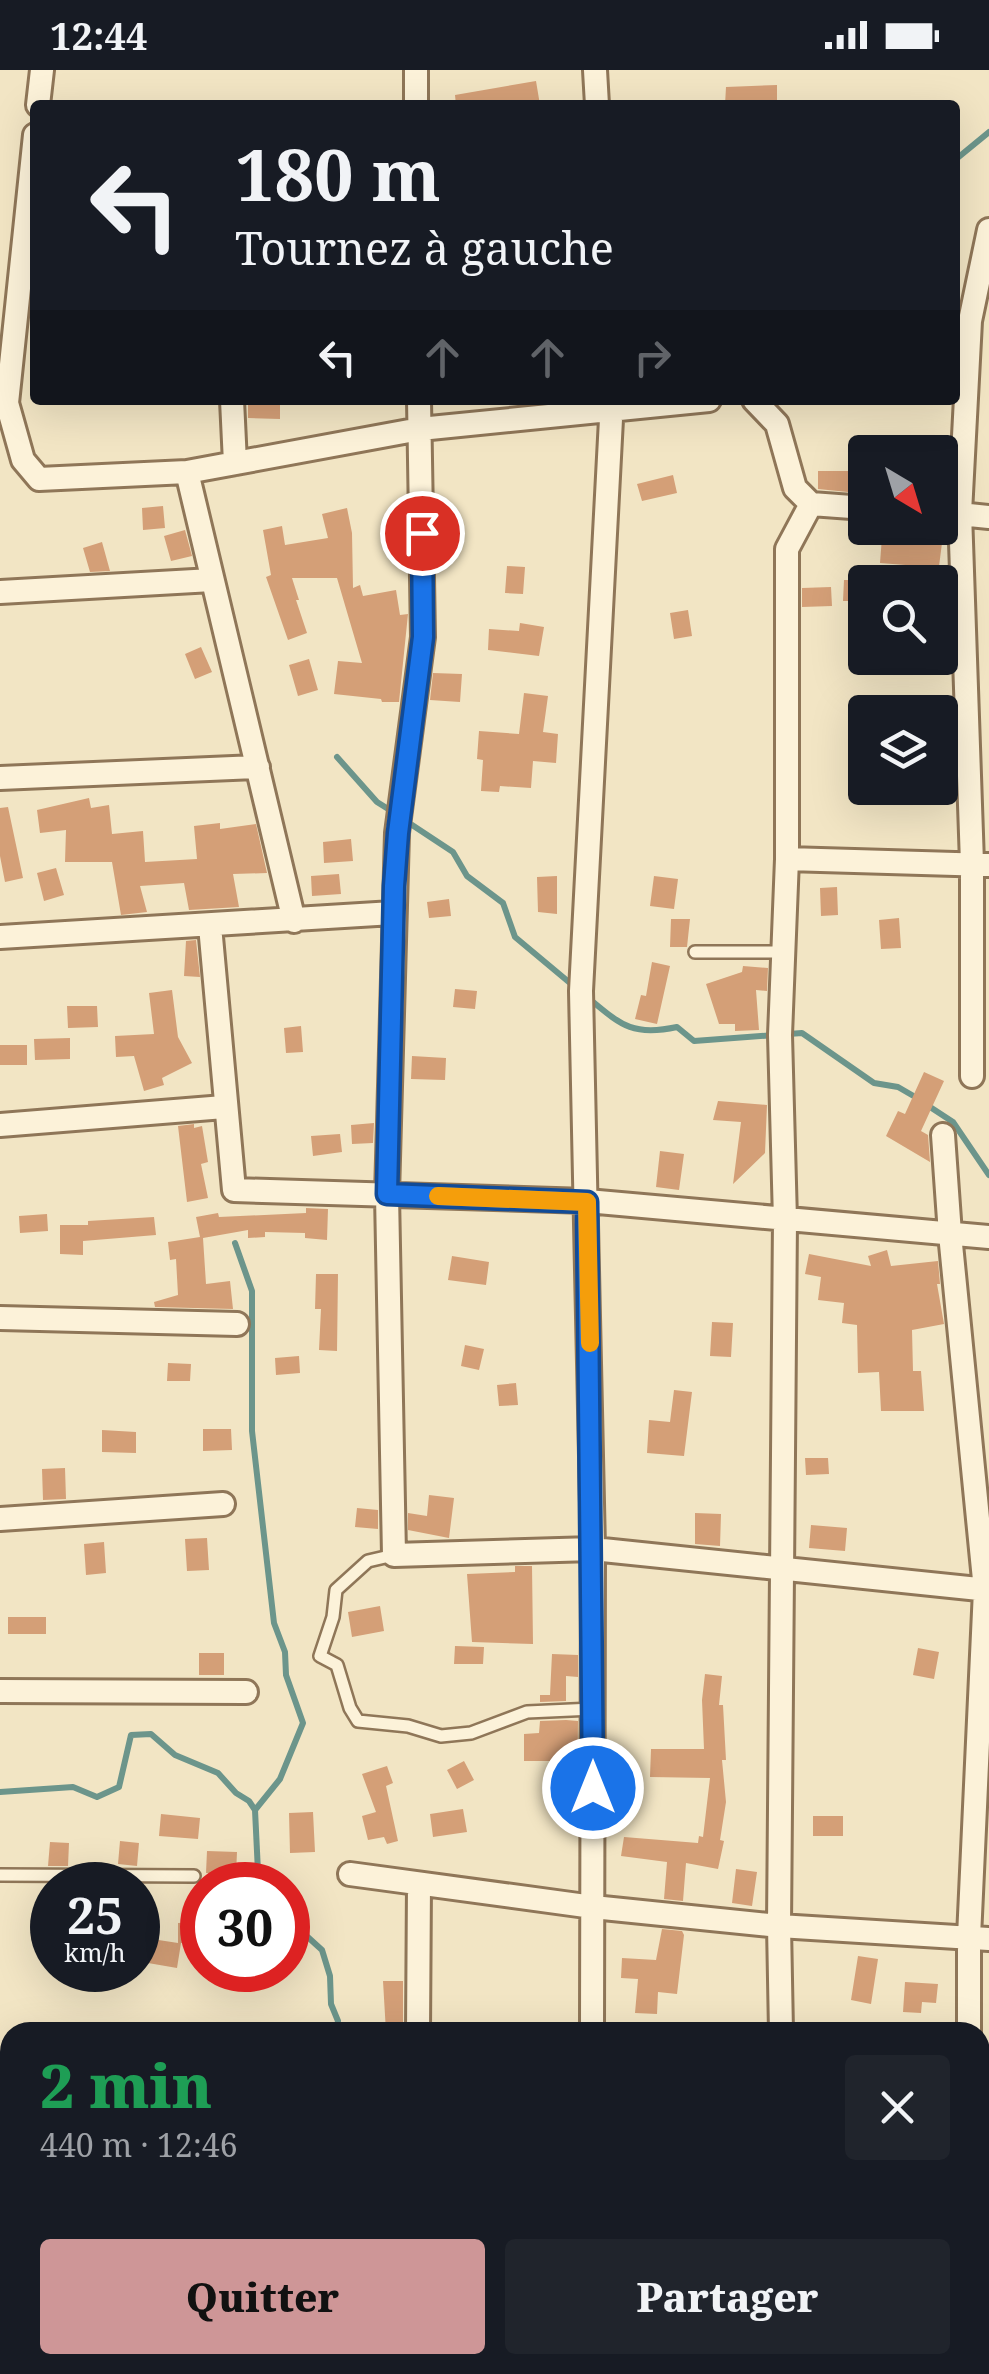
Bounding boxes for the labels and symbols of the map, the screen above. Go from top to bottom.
north arrow [848,435,958,545]
pin [380,491,465,576]
position arrow [541,1736,645,1840]
speed limit sign: 30 [180,1862,310,1992]

